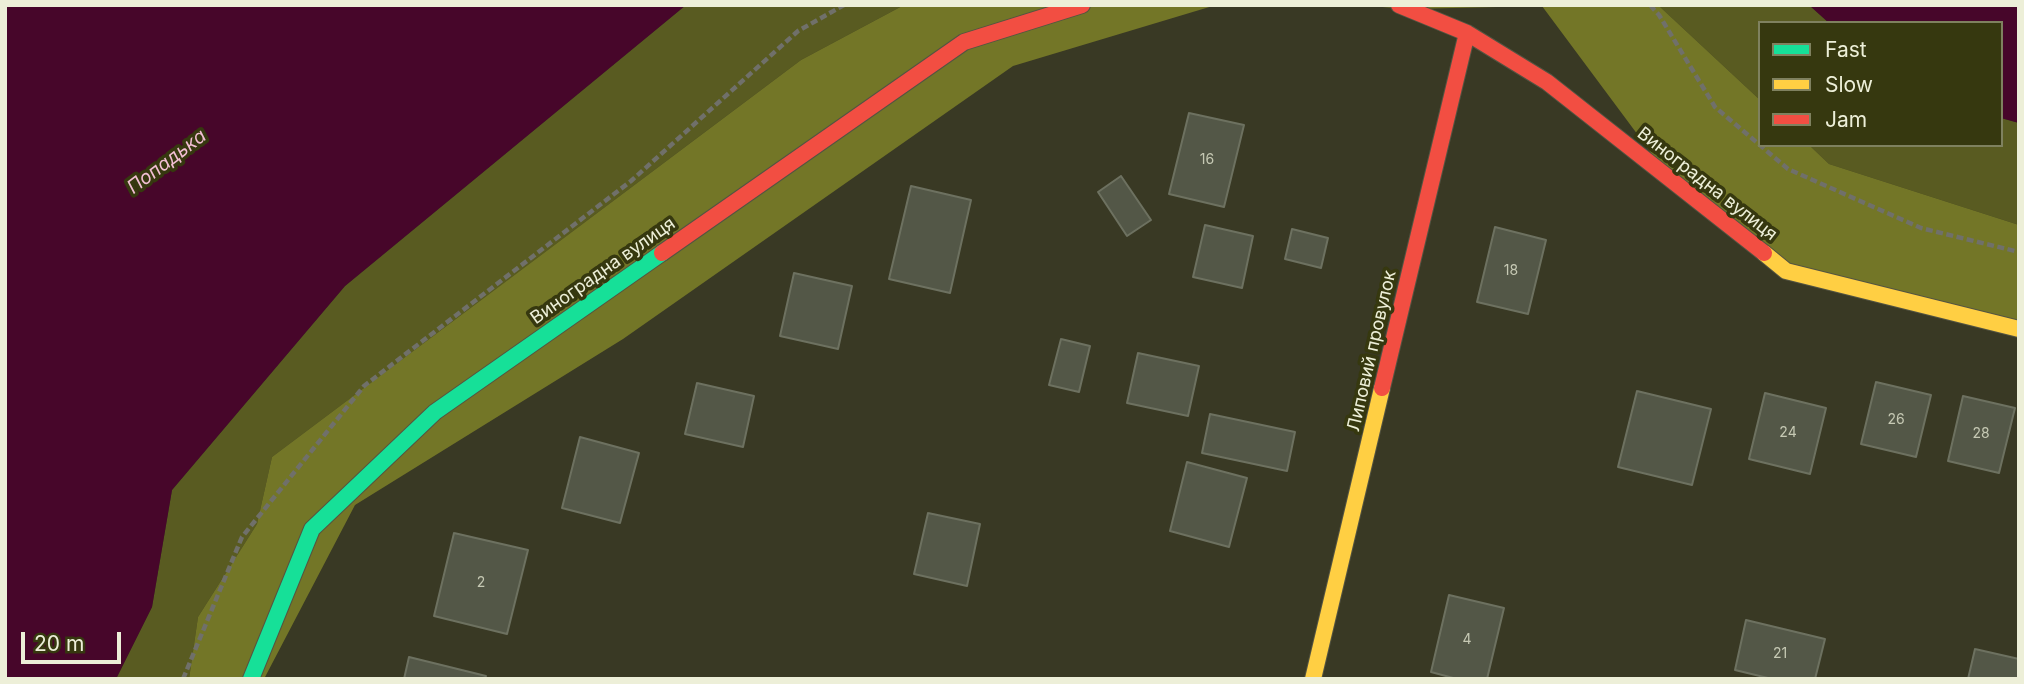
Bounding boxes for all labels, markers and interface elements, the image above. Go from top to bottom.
legend [1758,21,2003,147]
text: Fast [1825,37,1867,62]
text: Slow [1825,72,1873,97]
text: Jam [1825,107,1867,132]
street label: Виноградна вулиця [1633,123,1781,245]
water label: Попадька [123,125,211,199]
house number: 16 [1200,152,1214,168]
street label: Виноградна вулиця [527,213,679,329]
house number: 18 [1504,263,1518,279]
street label: Липовий провулок [1343,268,1401,434]
house number: 26 [1887,412,1905,428]
house number: 24 [1779,425,1797,441]
house number: 28 [1972,426,1990,442]
house number: 2 [477,575,485,591]
scale bar [24,618,124,662]
text: 20 m [34,631,84,656]
house number: 4 [1462,632,1472,648]
house number: 21 [1773,646,1787,662]

